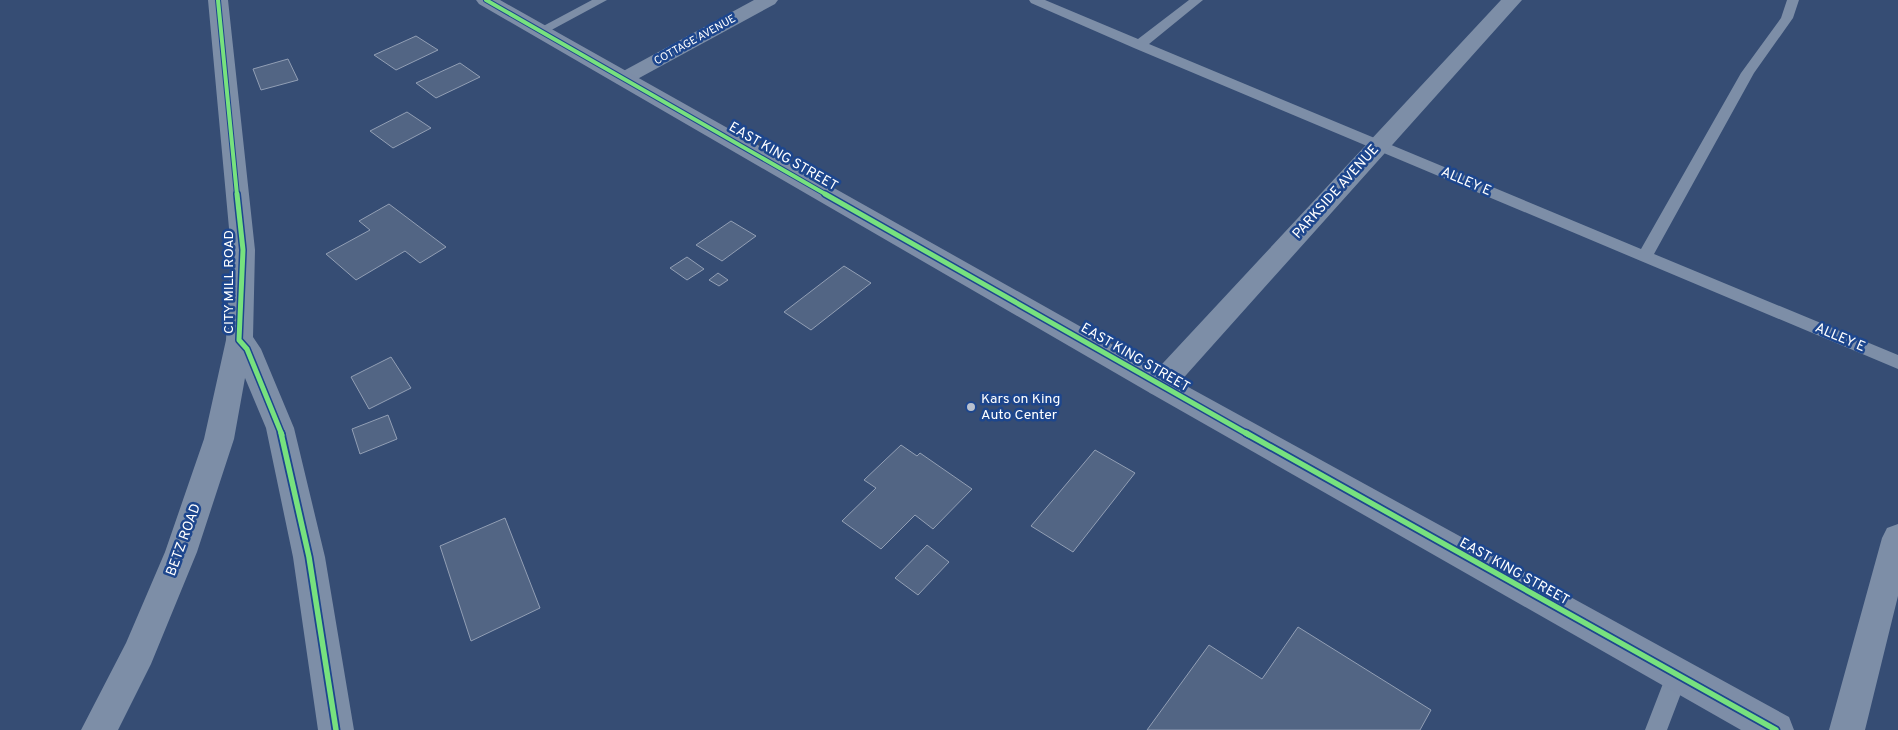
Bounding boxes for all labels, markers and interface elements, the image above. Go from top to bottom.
street label: COTTAGE AVENUE [652,12,738,68]
street label: EAST KING STREET [725,119,841,195]
street label: PARKSIDE AVENUE [1289,141,1383,243]
street label: ALLEY E [1438,164,1494,200]
street label: CITY MILL ROAD [221,230,238,334]
street label: EAST KING STREET [1077,320,1193,396]
street label: ALLEY E [1812,320,1868,356]
place label: Kars on King Auto Center [981,391,1060,424]
marker: Kars on King Auto Center [965,401,977,413]
street label: BETZ ROAD [163,502,205,578]
street label: EAST KING STREET [1456,535,1572,609]

